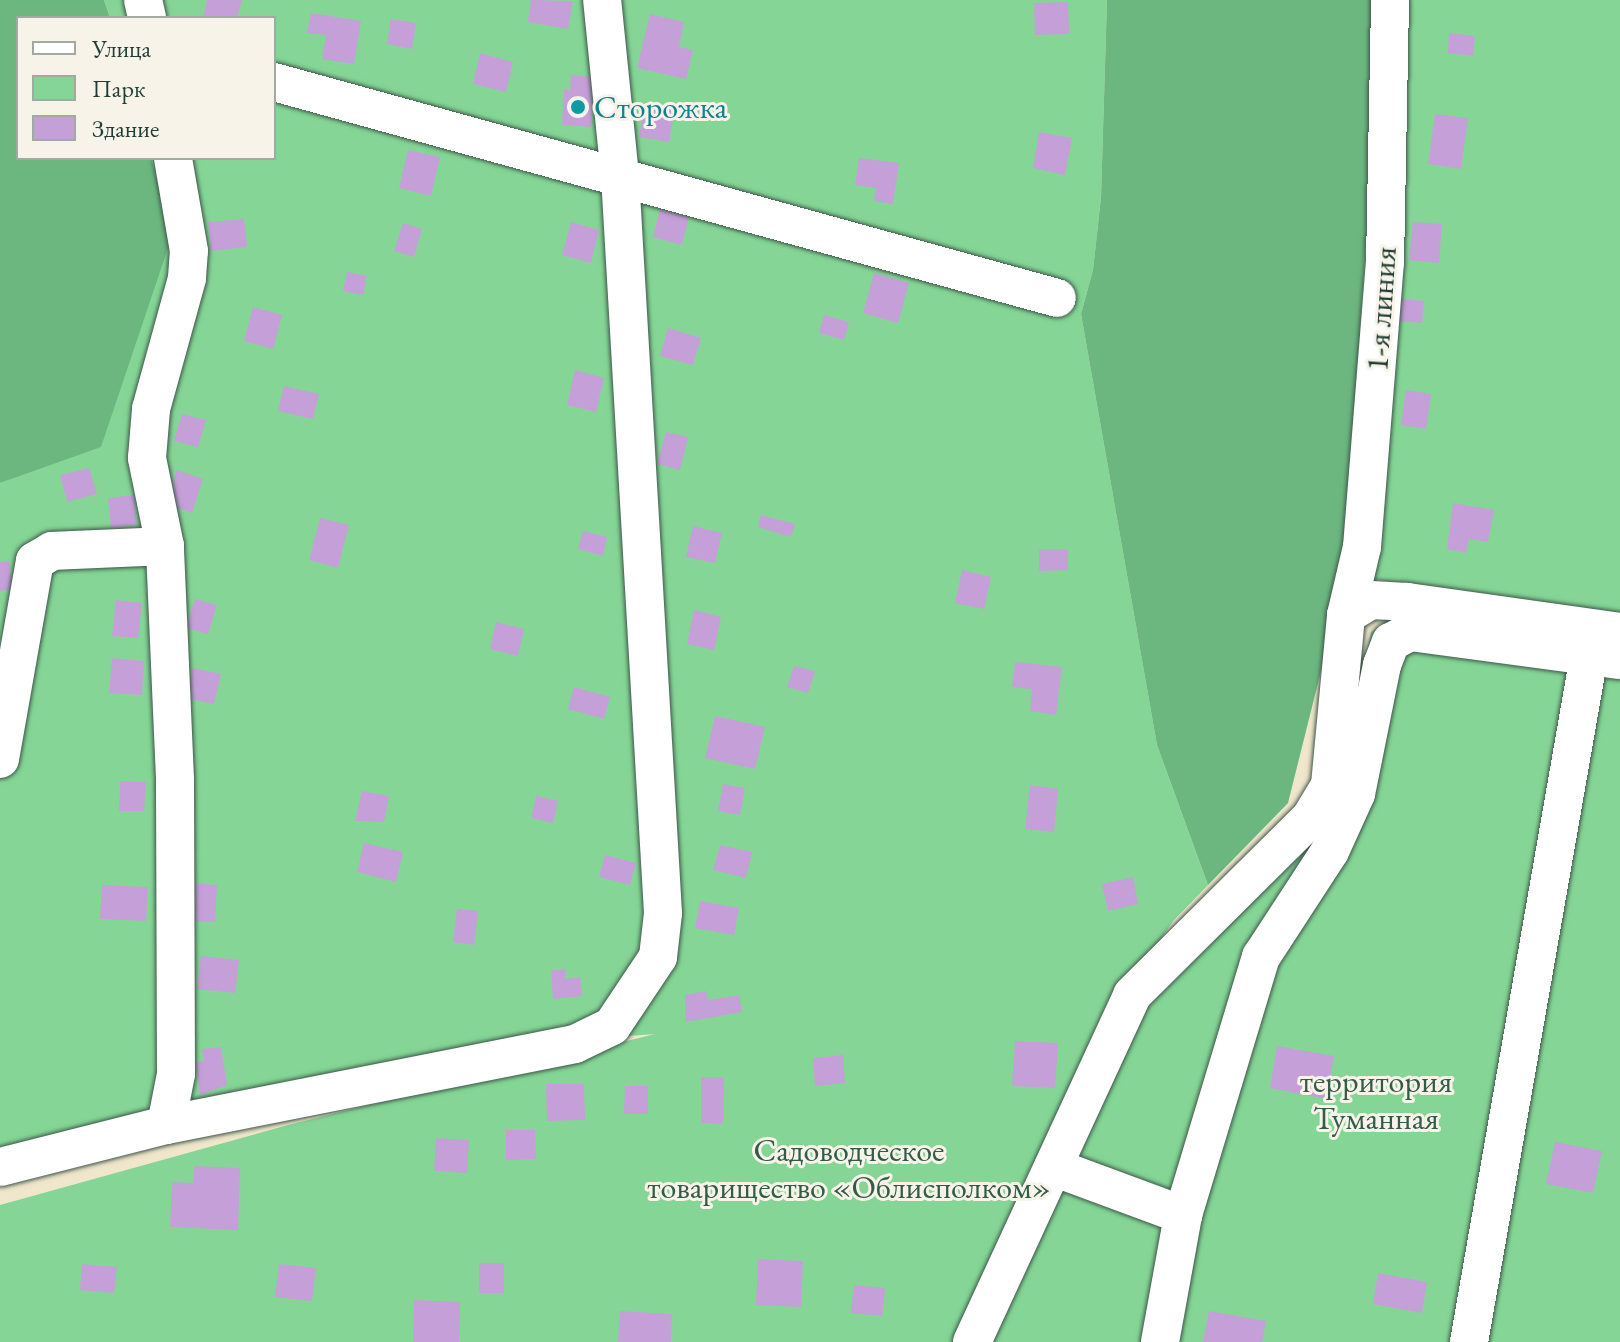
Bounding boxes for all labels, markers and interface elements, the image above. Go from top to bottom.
legend [16,16,276,160]
text: Улица [92,33,151,64]
text: Парк [92,73,145,104]
place label: Сторожка [594,88,727,126]
marker: Сторожка [569,98,587,116]
text: Здание [92,113,159,144]
street label: 1-я линия [1357,245,1405,373]
park label: территория Туманная [1300,1063,1452,1138]
park label: Садоводческое товарищество «Облисполком» [647,1132,1051,1207]

